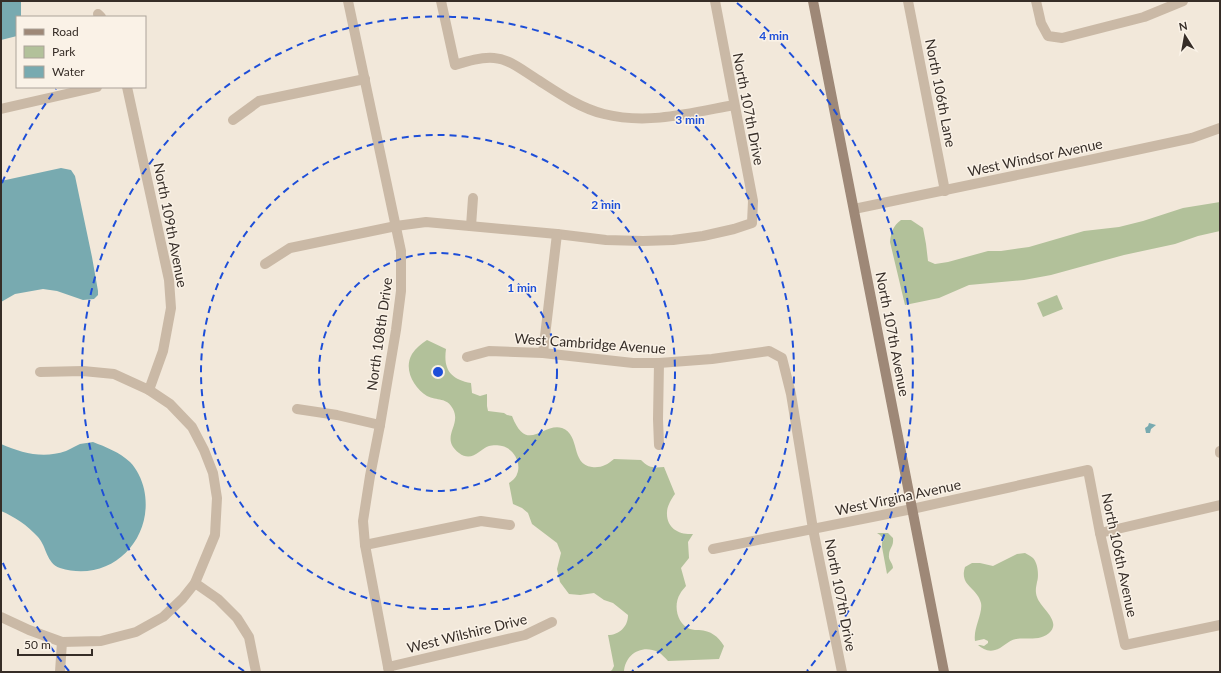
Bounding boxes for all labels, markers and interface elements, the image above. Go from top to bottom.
legend [16,16,146,88]
north arrow [1165,16,1205,56]
text: N [1178,19,1188,33]
text: Road [52,24,79,39]
text: 4 min [759,28,789,43]
street label: North 106th Lane [922,37,960,149]
text: Park [52,44,76,59]
street label: North 107th Drive [730,51,768,167]
text: Water [52,64,85,79]
text: 3 min [675,112,705,127]
street label: West Windsor Avenue [966,134,1104,180]
street label: North 109th Avenue [151,161,191,289]
text: 2 min [591,197,621,212]
street label: North 107th Avenue [873,270,913,398]
street label: North 108th Drive [363,276,395,392]
text: 1 min [507,280,537,295]
street label: West Cambridge Avenue [514,329,666,357]
centre of rings [431,365,445,379]
street label: West Virgina Avenue [834,475,962,519]
street label: North 106th Avenue [1099,491,1141,619]
street label: North 107th Drive [822,537,860,653]
street label: West Wilshire Drive [405,610,529,656]
scale bar [18,631,92,657]
text: 50 m [24,637,51,652]

